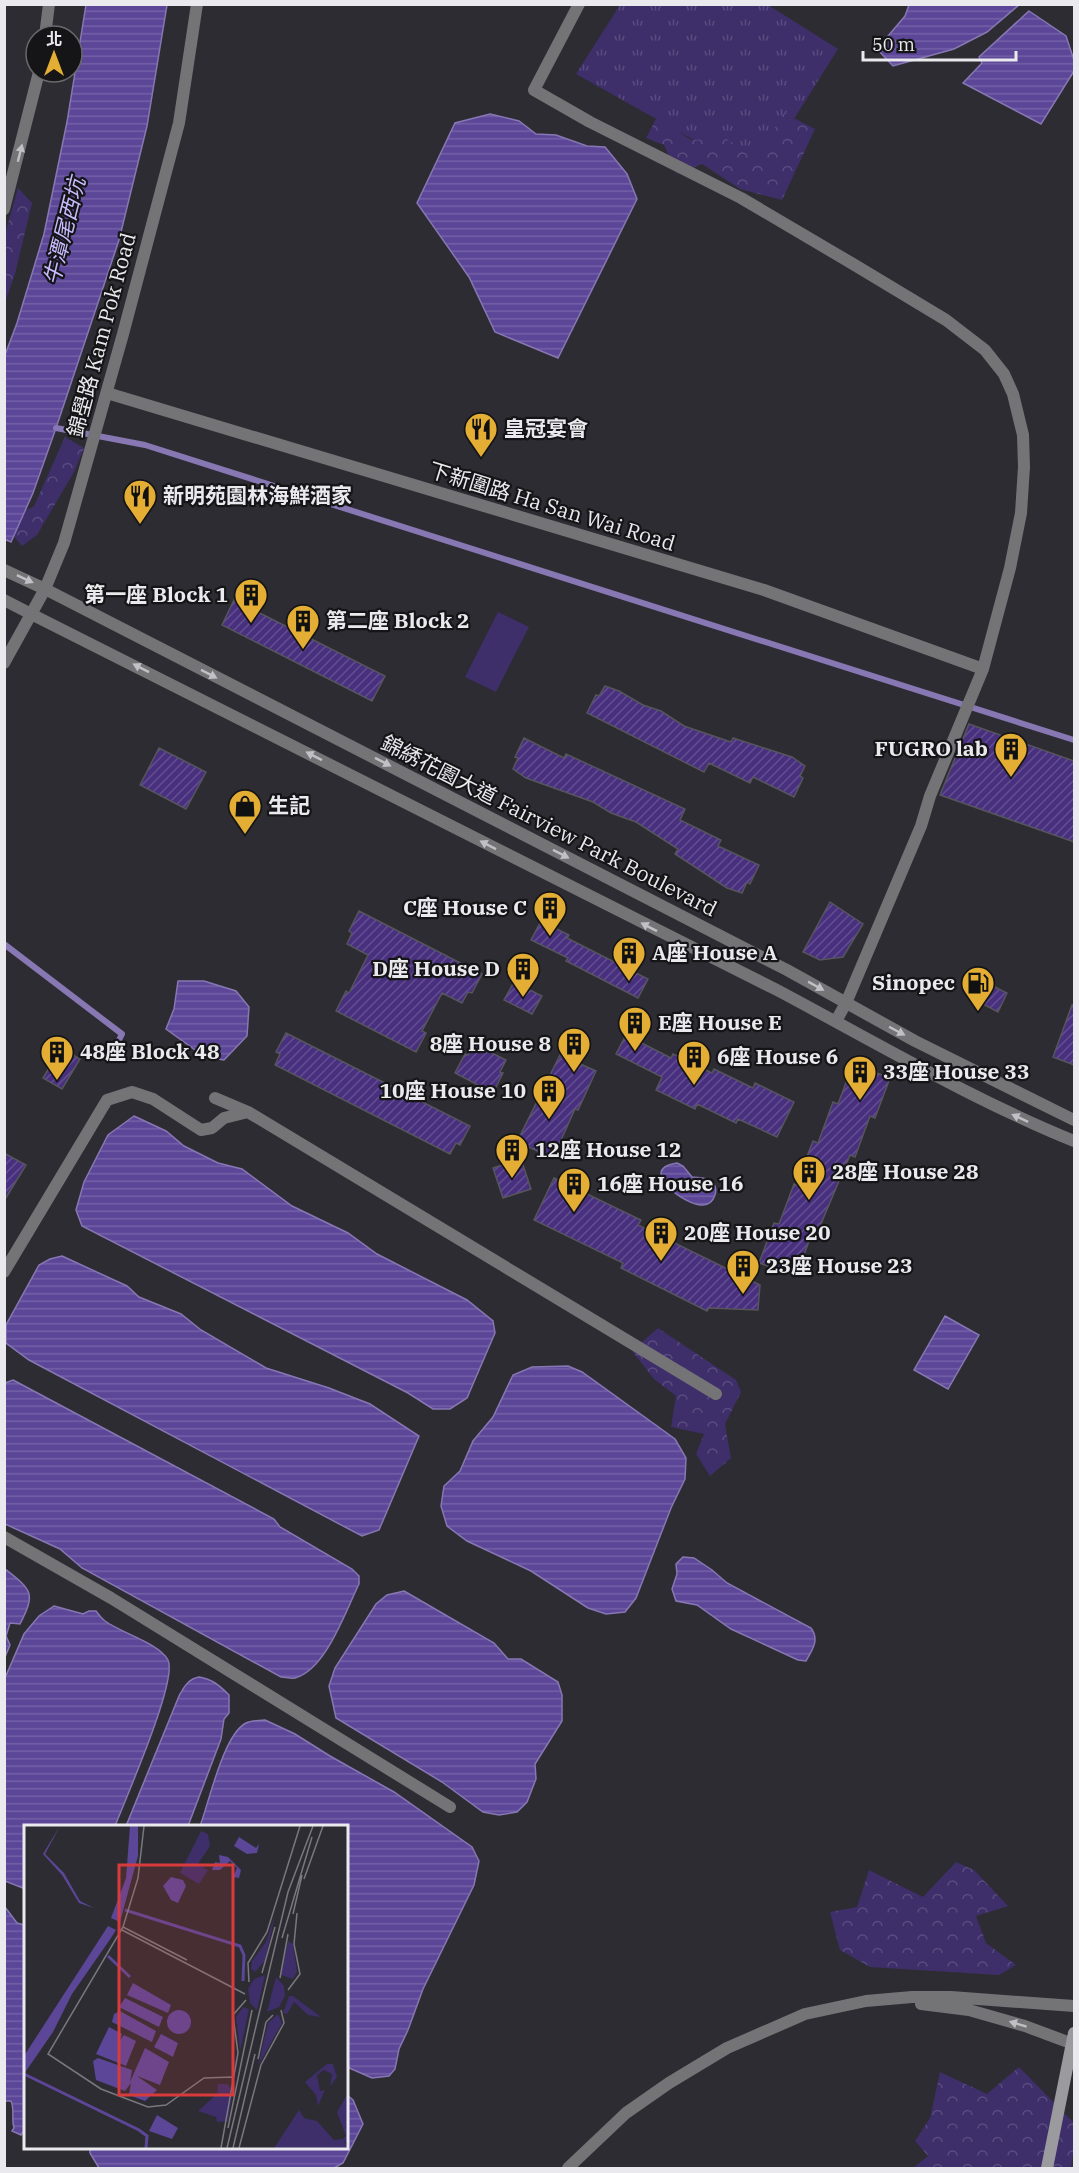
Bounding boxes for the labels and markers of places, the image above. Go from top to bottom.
restaurant icon: 皇冠宴會 [463,411,499,458]
place label: 皇冠宴會 [504,414,588,442]
restaurant icon: 新明苑園林海鮮酒家 [122,478,158,525]
place label: 新明苑園林海鮮酒家 [163,481,352,509]
building icon: 第一座 Block 1 [233,577,269,624]
place label: 第一座 Block 1 [84,580,228,608]
building icon: 第二座 Block 2 [285,603,321,650]
place label: 第二座 Block 2 [326,606,470,634]
building icon: FUGRO lab [993,731,1029,778]
place label: FUGRO lab [874,734,988,762]
shop icon: 生記 [227,788,263,835]
place label: 生記 [268,791,310,819]
building icon: C座 House C [532,890,568,937]
place label: C座 House C [403,893,527,921]
building icon: A座 House A [611,935,647,982]
place label: A座 House A [652,938,778,966]
building icon: D座 House D [505,951,541,998]
place label: D座 House D [372,954,500,982]
fuel station icon: Sinopec [960,965,996,1012]
place label: Sinopec [872,968,955,996]
building icon: E座 House E [617,1005,653,1052]
place label: E座 House E [658,1008,782,1036]
building icon: 8座 House 8 [556,1026,592,1073]
place label: 8座 House 8 [430,1029,551,1057]
building icon: 48座 Block 48 [39,1034,75,1081]
place label: 48座 Block 48 [80,1037,220,1065]
building icon: 6座 House 6 [676,1039,712,1086]
place label: 6座 House 6 [717,1042,838,1070]
building icon: 33座 House 33 [842,1054,878,1101]
place label: 33座 House 33 [883,1057,1030,1085]
building icon: 10座 House 10 [531,1073,567,1120]
place label: 10座 House 10 [379,1076,526,1104]
building icon: 12座 House 12 [494,1132,530,1179]
place label: 12座 House 12 [535,1135,682,1163]
building icon: 28座 House 28 [791,1154,827,1201]
place label: 28座 House 28 [832,1157,979,1185]
building icon: 16座 House 16 [556,1166,592,1213]
place label: 16座 House 16 [597,1169,744,1197]
building icon: 20座 House 20 [643,1215,679,1262]
place label: 20座 House 20 [684,1218,831,1246]
building icon: 23座 House 23 [725,1248,761,1295]
place label: 23座 House 23 [766,1251,913,1279]

